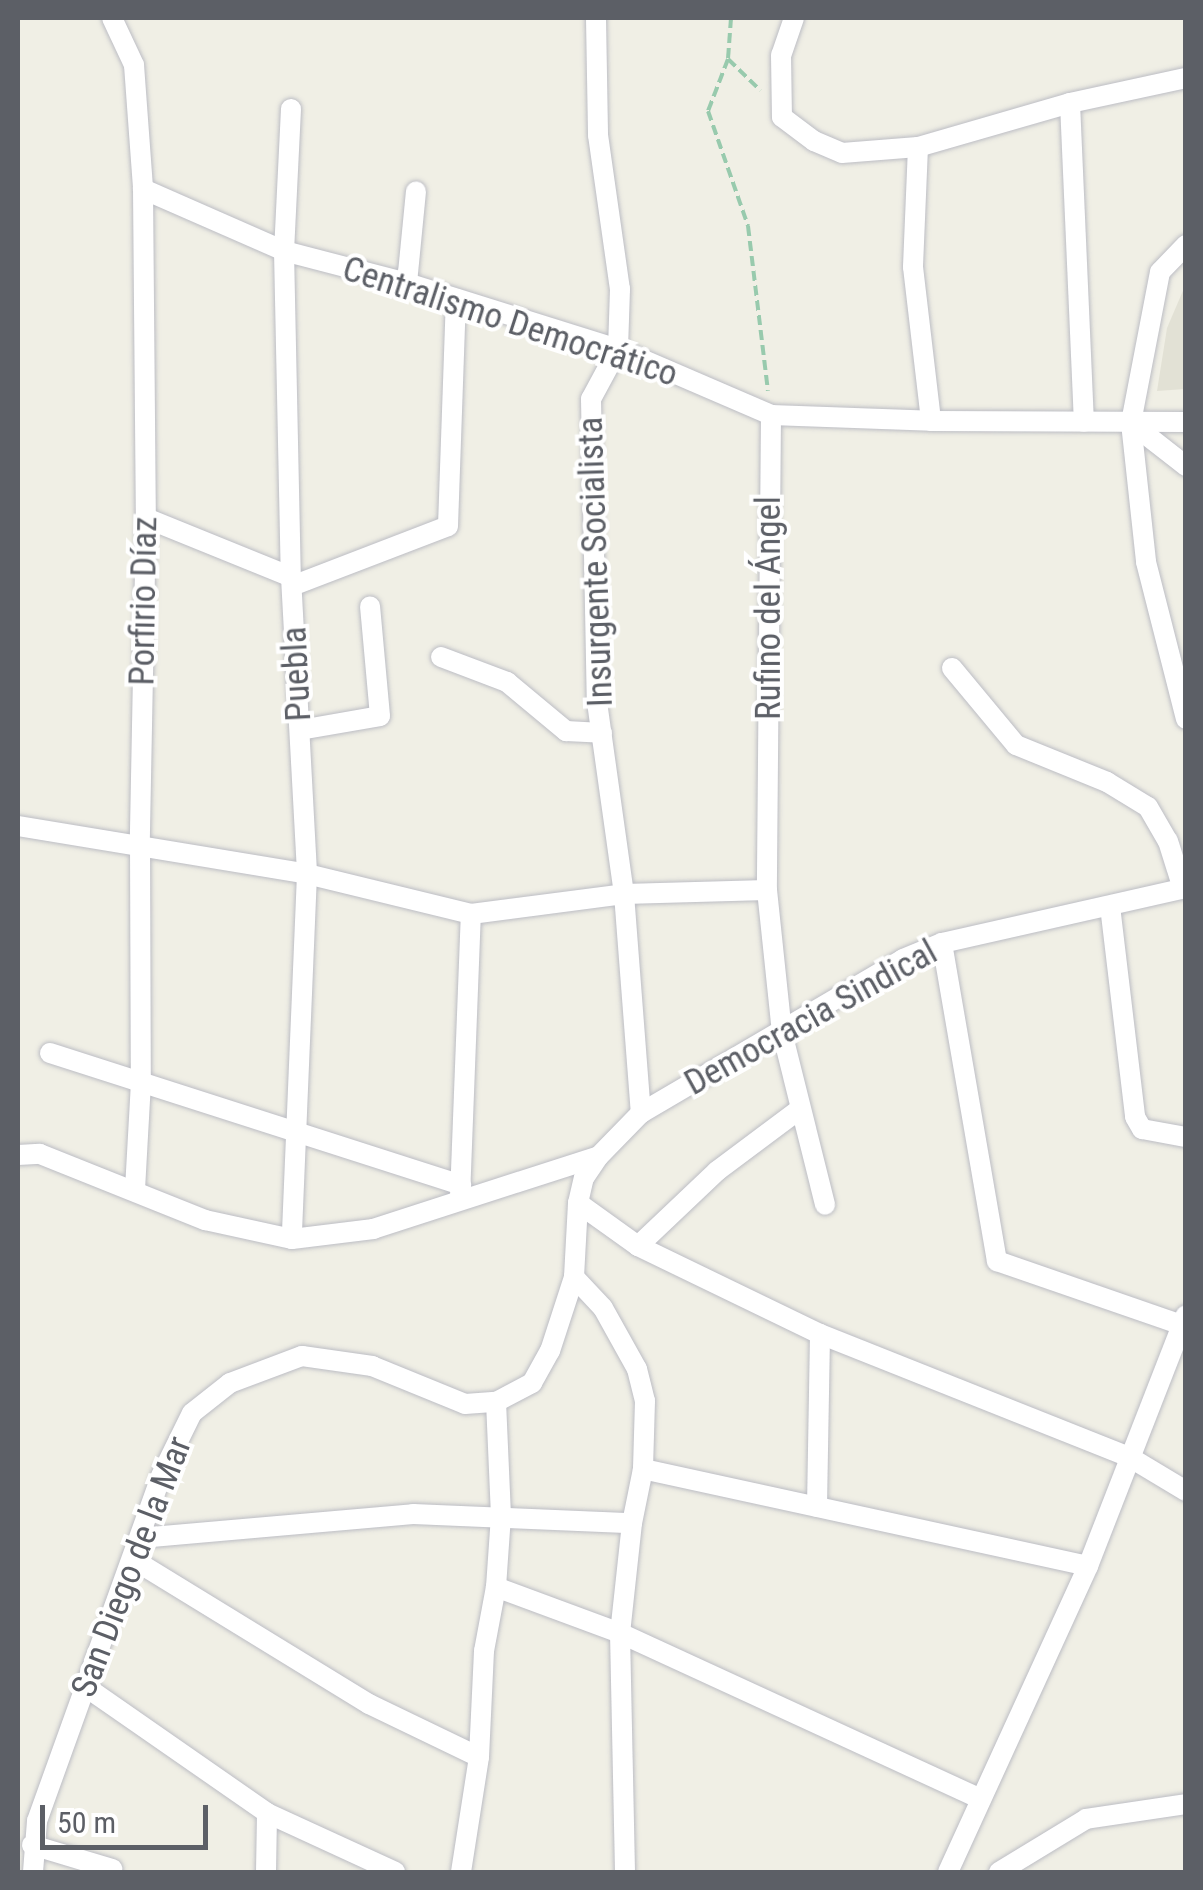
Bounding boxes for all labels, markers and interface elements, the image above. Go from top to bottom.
street label: Centralismo Democrático [337,248,683,396]
street label: Insurgente Socialista [570,416,622,708]
street label: Rufino del Ángel [748,496,790,720]
street label: Porfirio Díaz [122,516,166,686]
street label: Puebla [274,626,320,722]
street label: Democracia Sindical [678,931,944,1105]
street label: San Diego de la Mar [63,1431,201,1703]
scale bar [45,1785,212,1847]
text: 50 m [57,1805,116,1840]

